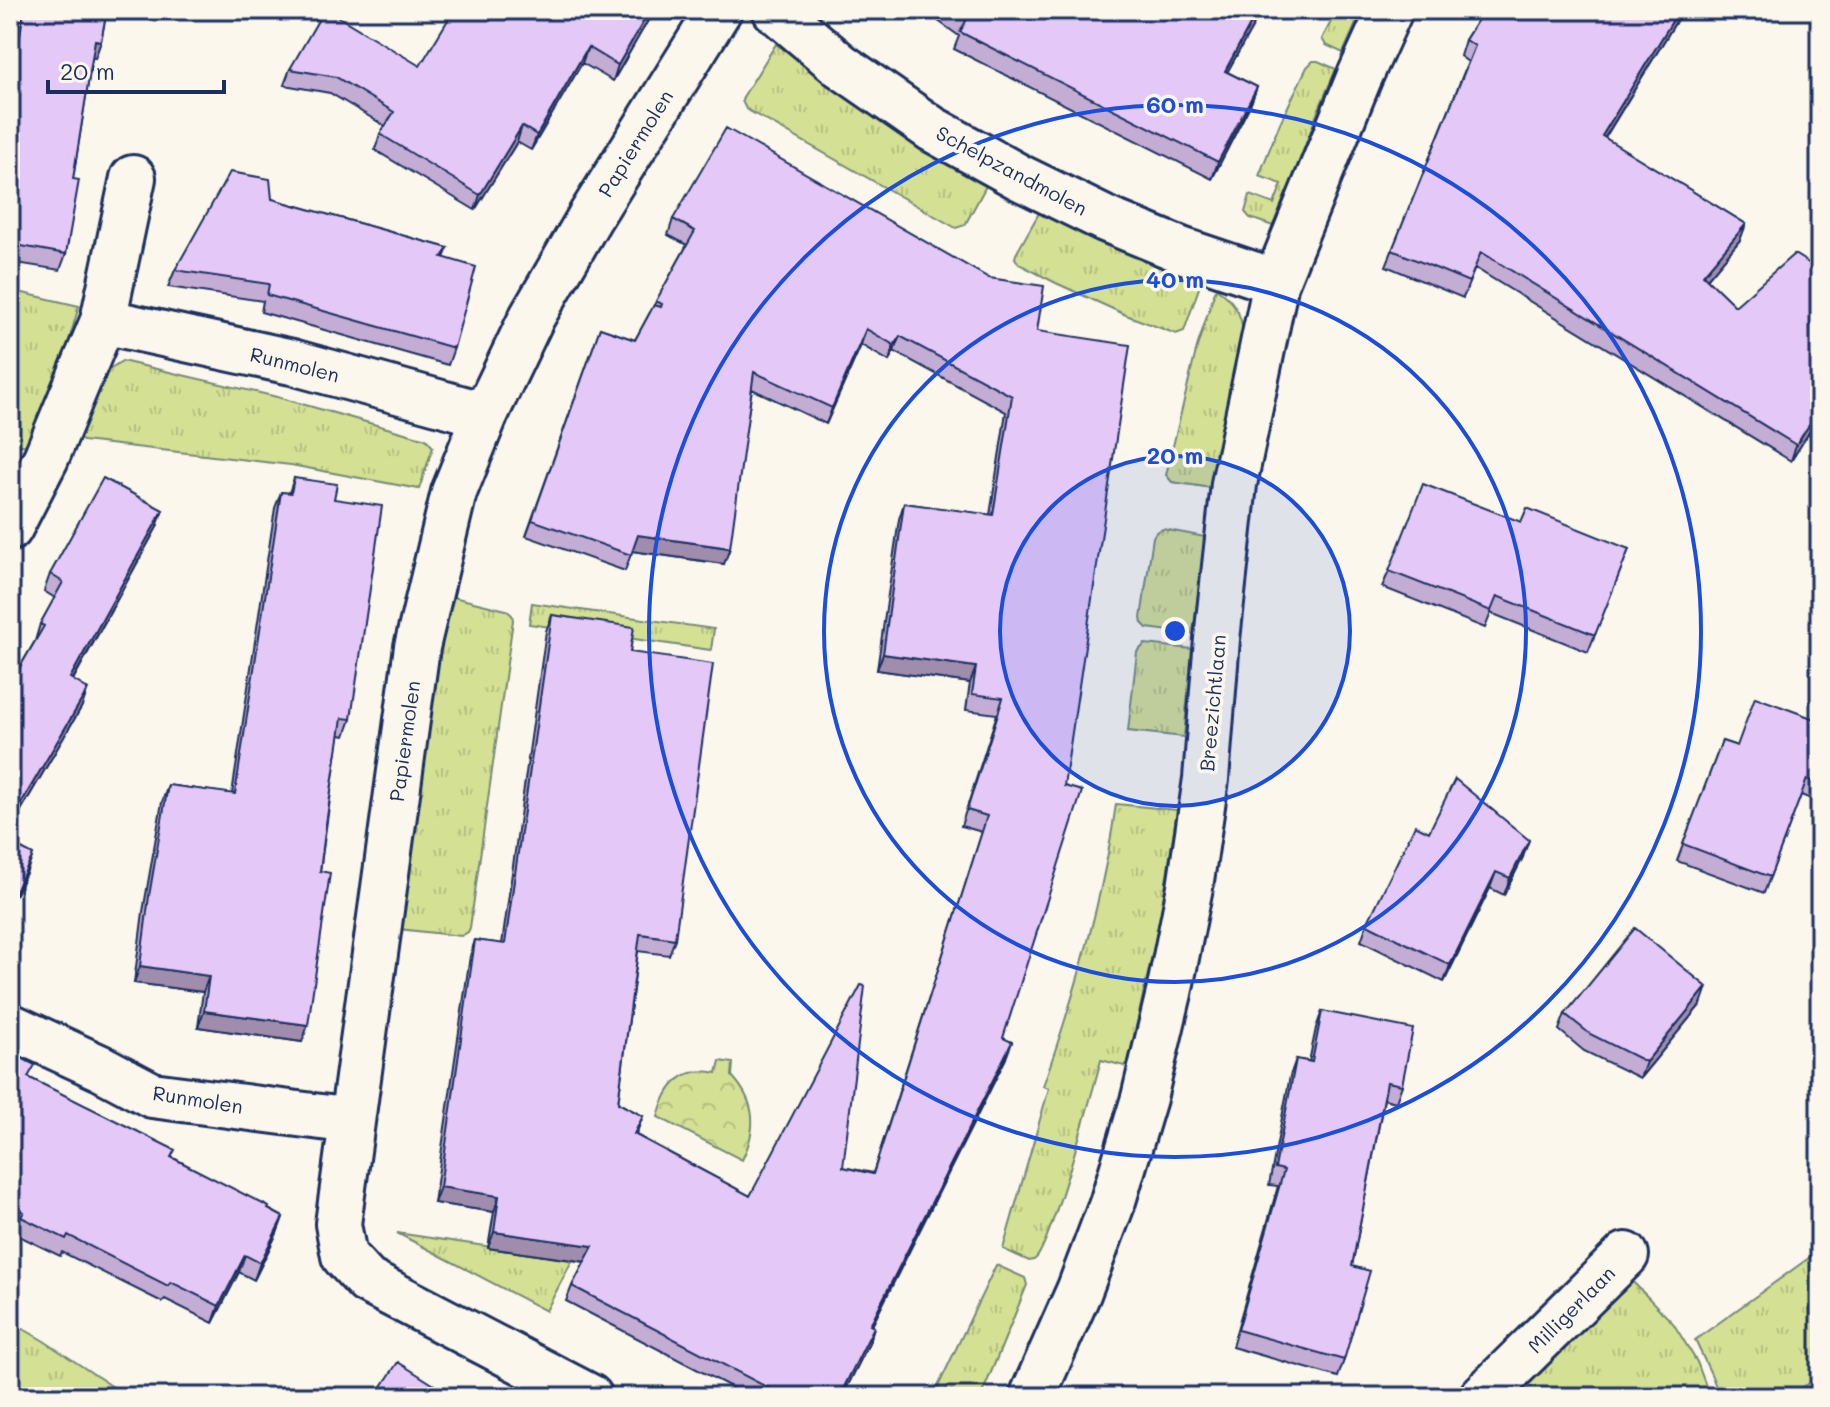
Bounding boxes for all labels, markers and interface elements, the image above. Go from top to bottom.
scale bar [48,44,224,94]
text: 20 m [60,55,115,86]
street label: Papiermolen [592,84,678,202]
text: 60 m [1146,88,1204,119]
street label: Schelpzandmolen [932,119,1092,221]
text: 40 m [1146,263,1204,294]
street label: Runmolen [248,340,342,388]
text: 20 m [1147,439,1203,470]
centre of rings [1161,617,1189,645]
street label: Breezichtlaan [1193,633,1231,773]
street label: Papiermolen [383,679,425,803]
street label: Runmolen [151,1079,245,1119]
street label: Milligerlaan [1522,1260,1620,1358]

